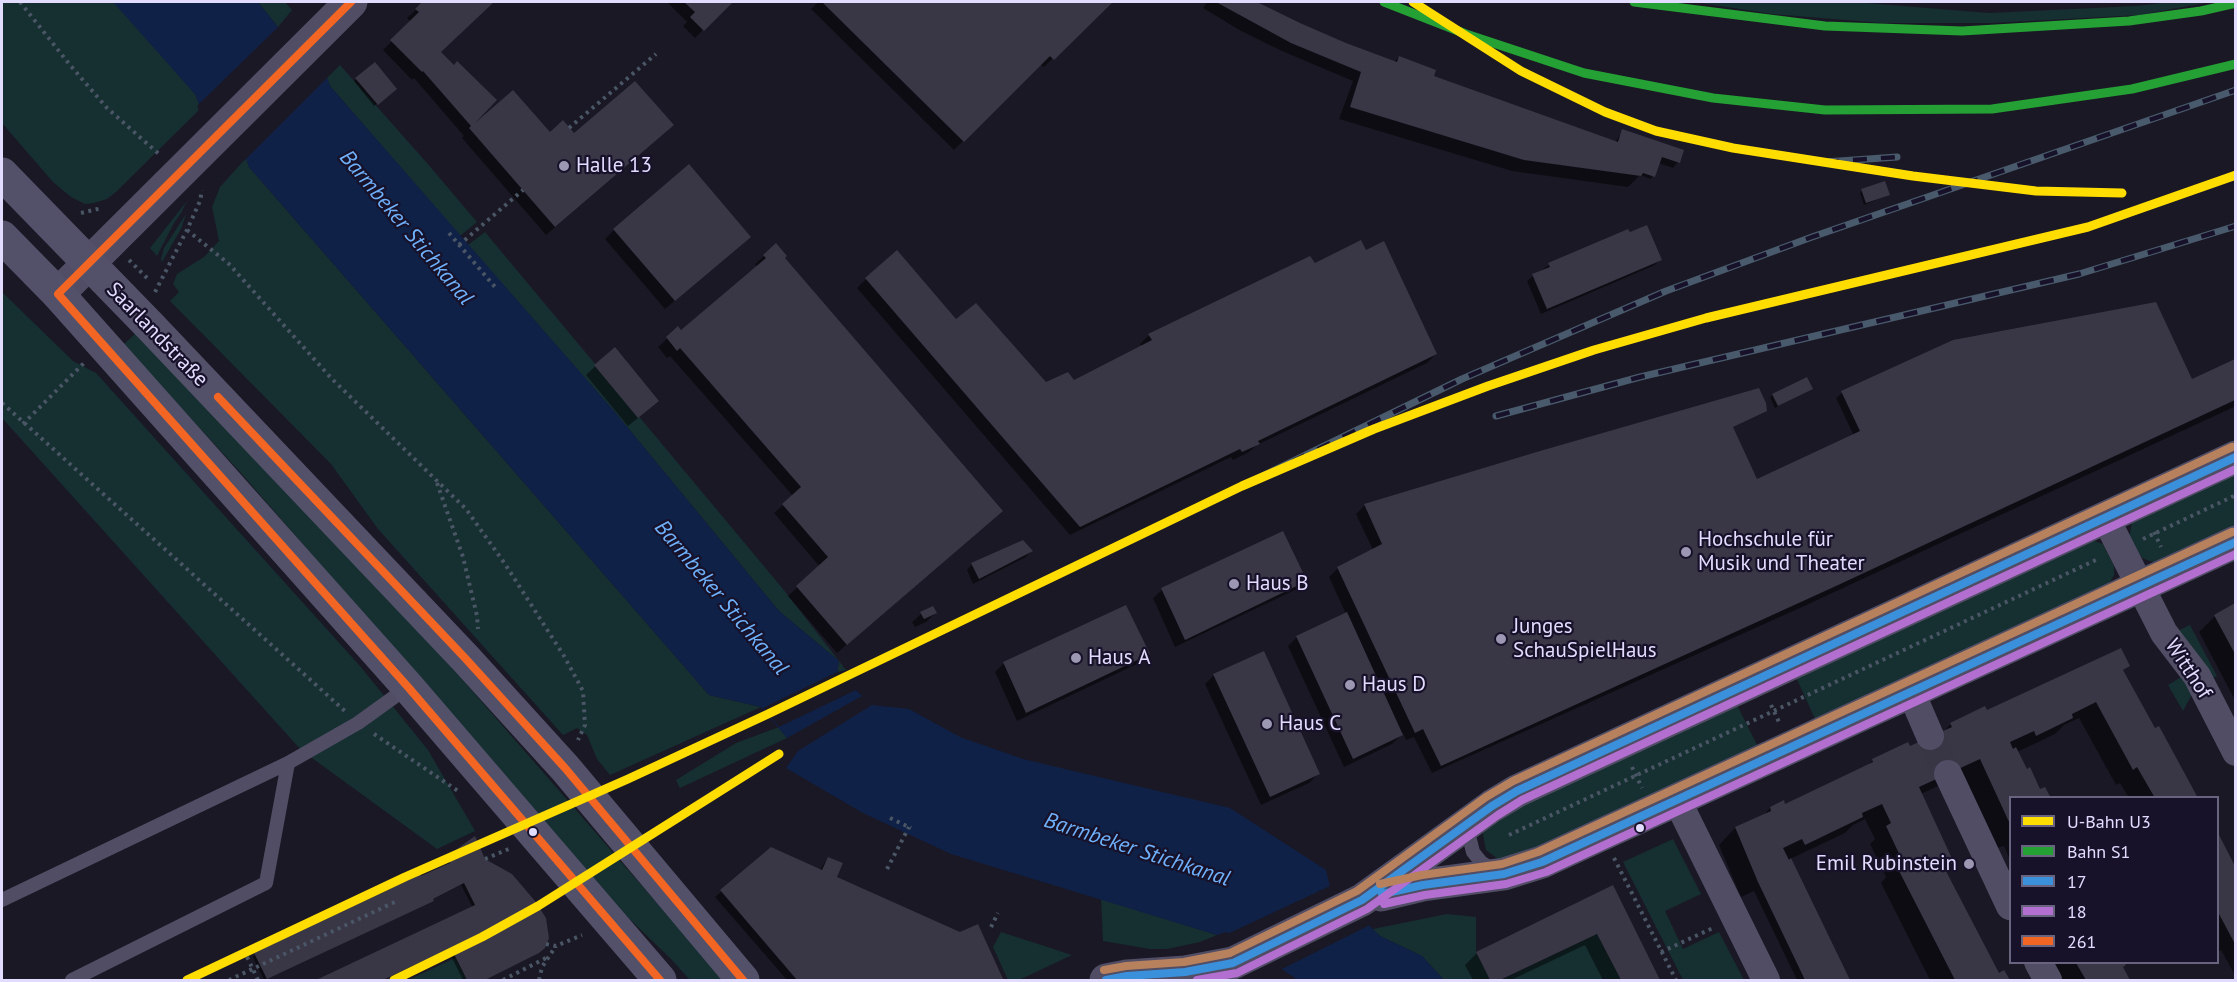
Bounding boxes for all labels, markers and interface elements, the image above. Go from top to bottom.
water label: Barmbeker Stichkanal [334,145,478,311]
place label: Halle 13 [576,153,652,179]
marker: Halle 13 [557,159,571,173]
street label: Saarlandstraße [101,278,213,392]
water label: Barmbeker Stichkanal [649,515,793,681]
place label: Hochschule für Musik und Theater [1698,527,1865,577]
marker: Hochschule für Musik und Theater [1679,545,1693,559]
place label: Haus B [1246,571,1309,597]
marker: Haus B [1227,577,1241,591]
place label: Junges SchauSpielHaus [1513,614,1656,664]
marker: Junges SchauSpielHaus [1494,632,1508,646]
street label: Witthof [2159,634,2217,704]
place label: Haus A [1088,645,1151,671]
marker: Haus A [1069,651,1083,665]
place label: Haus D [1362,672,1426,698]
marker: Haus D [1343,678,1357,692]
place label: Haus C [1279,711,1341,737]
marker: Haus C [1260,717,1274,731]
legend [2009,796,2219,964]
water label: Barmbeker Stichkanal [1041,807,1233,893]
text: U-Bahn U3 [2067,810,2151,833]
unlabelled marker [1634,822,1646,834]
unlabelled marker [527,826,539,838]
text: Bahn S1 [2067,840,2130,863]
place label: Emil Rubinstein [1816,851,1957,877]
marker: Emil Rubinstein [1962,857,1976,871]
text: 17 [2067,870,2087,893]
text: 18 [2067,900,2087,923]
text: 261 [2067,930,2096,953]

